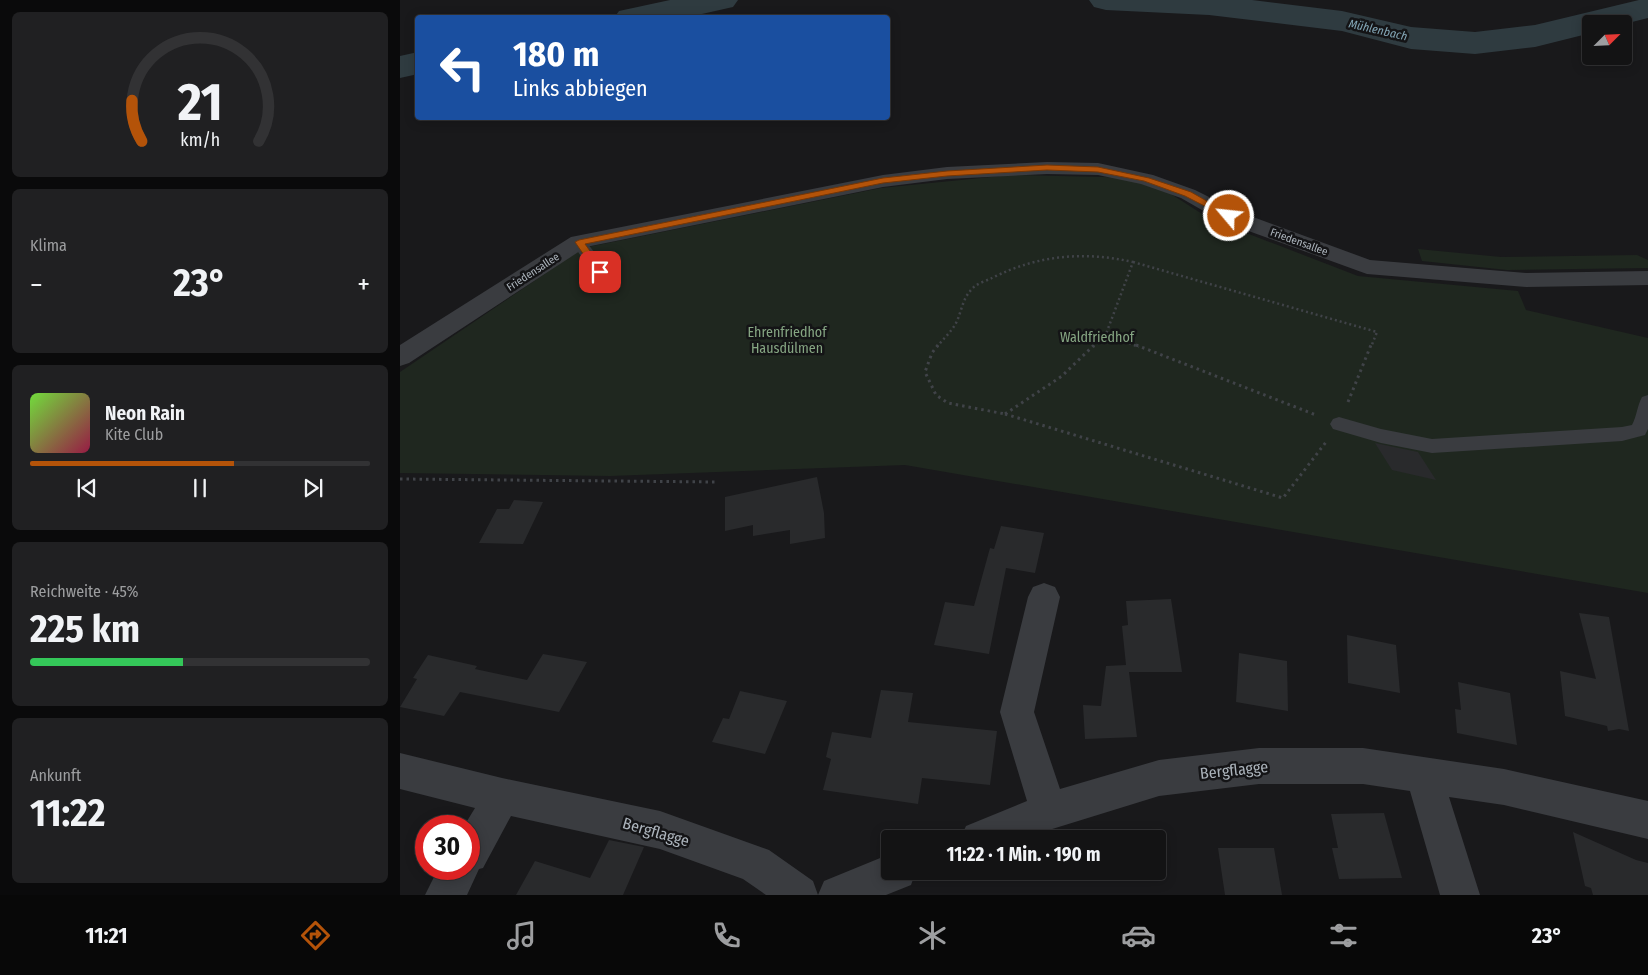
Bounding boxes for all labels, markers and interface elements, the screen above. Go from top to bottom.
north arrow [1582,15,1632,65]
map controls [1582,15,1632,65]
water label: Mühlenbach [1347,16,1409,44]
text: 180 m [513,33,599,75]
icon: left [430,35,495,100]
text: 21 [176,71,223,134]
text: Links abbiegen [513,75,648,102]
text: km/h [180,129,220,151]
position arrow [1202,189,1254,241]
street label: Friedensallee [1269,226,1329,258]
text: Klima [30,236,67,255]
street label: Friedensallee [504,250,562,294]
pin [579,251,621,293]
icon: arrive [586,258,614,286]
text: 23° [173,260,227,306]
text: − [30,268,43,301]
text: + [357,268,370,301]
park label: Ehrenfriedhof Hausdülmen [748,324,828,357]
park label: Waldfriedhof [1060,329,1136,346]
text: Neon Rain [105,402,185,425]
text: Kite Club [105,425,163,444]
icon: previous [73,474,101,502]
icon: pause [186,474,214,502]
icon: next [299,474,327,502]
text: Reichweite · 45% [30,582,139,601]
text: 225 km [30,606,140,652]
street label: Bergflagge [1199,757,1269,783]
text: Ankunft [30,766,81,785]
text: 11:22 [30,790,105,836]
street label: Bergflagge [620,813,692,851]
speed limit sign: 30 [415,815,480,880]
text: 11:22 · 1 Min. · 190 m [947,843,1100,866]
icon: directions [298,918,333,953]
icon: music [504,918,539,953]
icon: phone [709,918,744,953]
icon: climate [915,918,950,953]
icon: car [1121,918,1156,953]
icon: filters [1326,918,1361,953]
text: 11:21 [85,922,128,949]
text: 23° [1532,922,1563,949]

